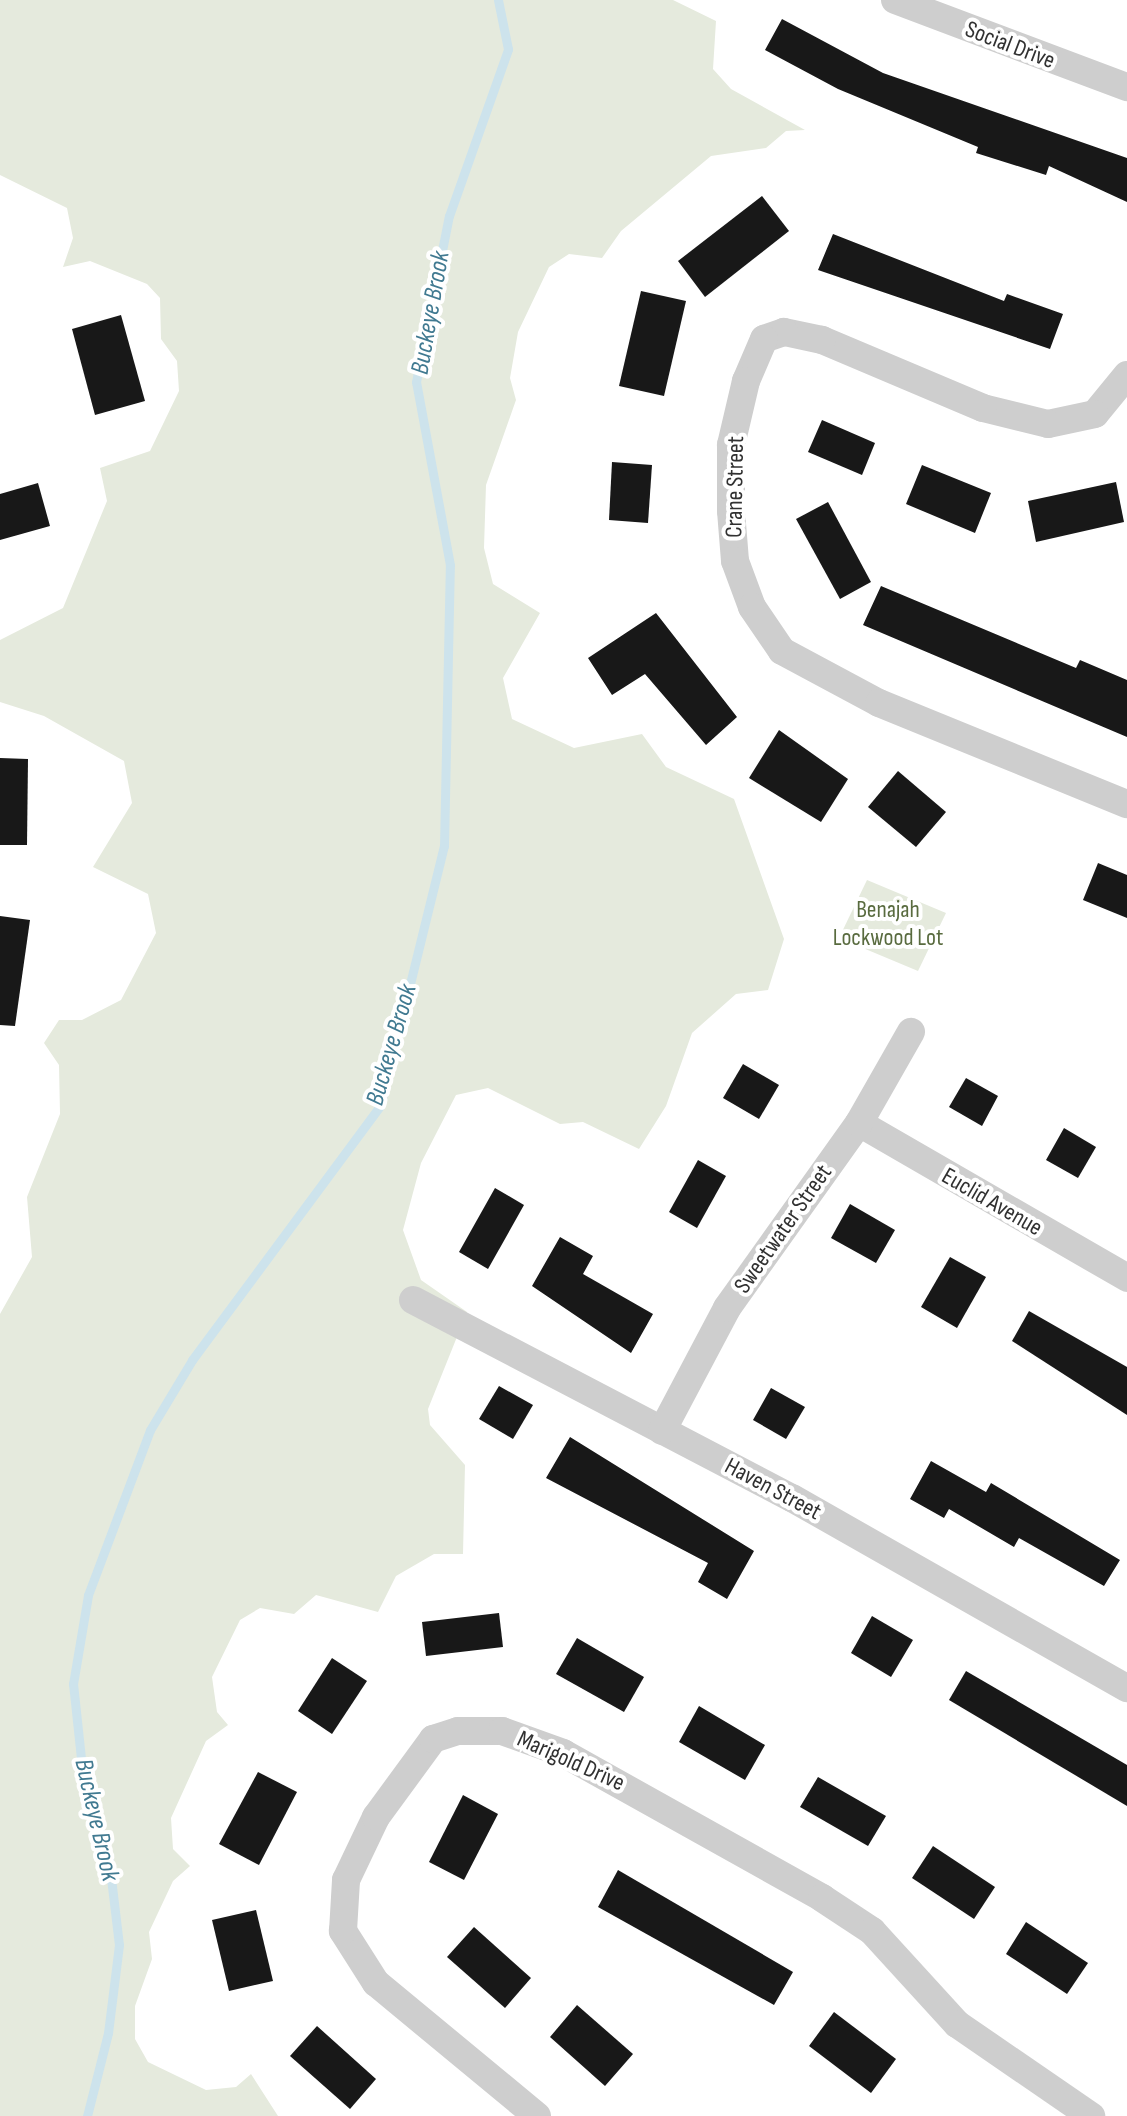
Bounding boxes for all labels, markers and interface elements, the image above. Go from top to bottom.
street label: Social Drive [961,15,1059,75]
water label: Buckeye Brook [405,249,457,377]
street label: Crane Street [720,436,750,538]
park label: Benajah Lockwood Lot [833,896,943,952]
water label: Buckeye Brook [360,981,424,1109]
street label: Sweetwater Street [728,1159,838,1299]
street label: Euclid Avenue [937,1162,1047,1242]
street label: Haven Street [720,1452,826,1526]
street label: Marigold Drive [513,1725,629,1797]
water label: Buckeye Brook [67,1756,125,1884]

